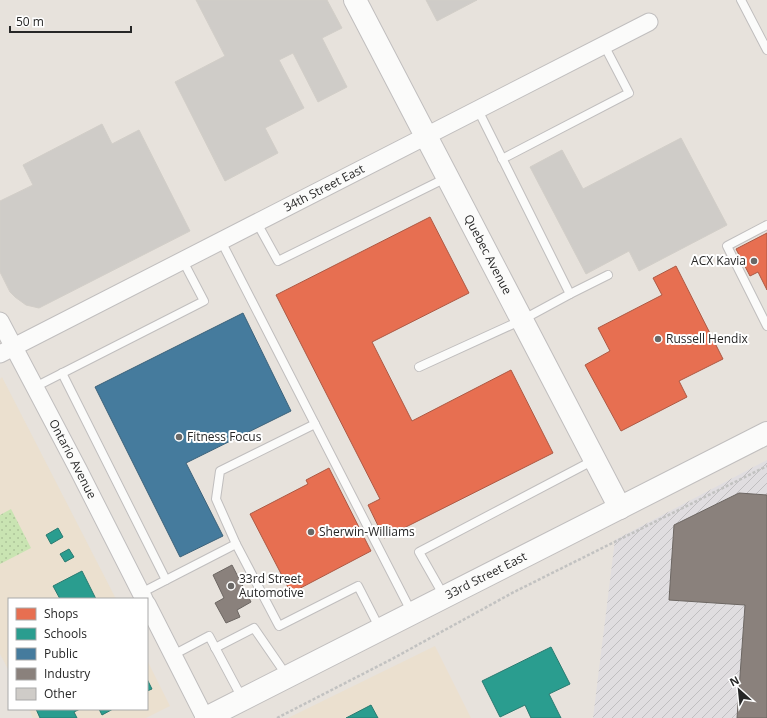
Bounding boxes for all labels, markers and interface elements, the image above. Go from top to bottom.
scale bar [10,8,131,34]
text: 50 m [16,13,44,30]
street label: 34th Street East [281,160,367,216]
street label: Quebec Avenue [460,211,516,297]
place label: ACX Kavia [691,252,746,269]
marker: ACX Kavia [749,256,759,266]
place label: Russell Hendix [666,330,748,347]
marker: Russell Hendix [653,334,663,344]
street label: Ontario Avenue [45,416,101,502]
place label: Fitness Focus [187,428,262,445]
marker: Fitness Focus [174,432,184,442]
place label: Sherwin-Williams [319,523,415,540]
marker: Sherwin-Williams [306,527,316,537]
street label: 33rd Street East [442,548,529,603]
place label: 33rd Street Automotive [239,570,304,601]
marker: 33rd Street Automotive [226,581,236,591]
legend [8,598,148,710]
text: Shops [44,605,79,622]
text: Schools [44,625,87,642]
text: Public [44,645,78,662]
text: Industry [44,665,91,682]
north arrow [719,670,759,710]
text: N [727,672,742,689]
text: Other [44,685,77,702]

